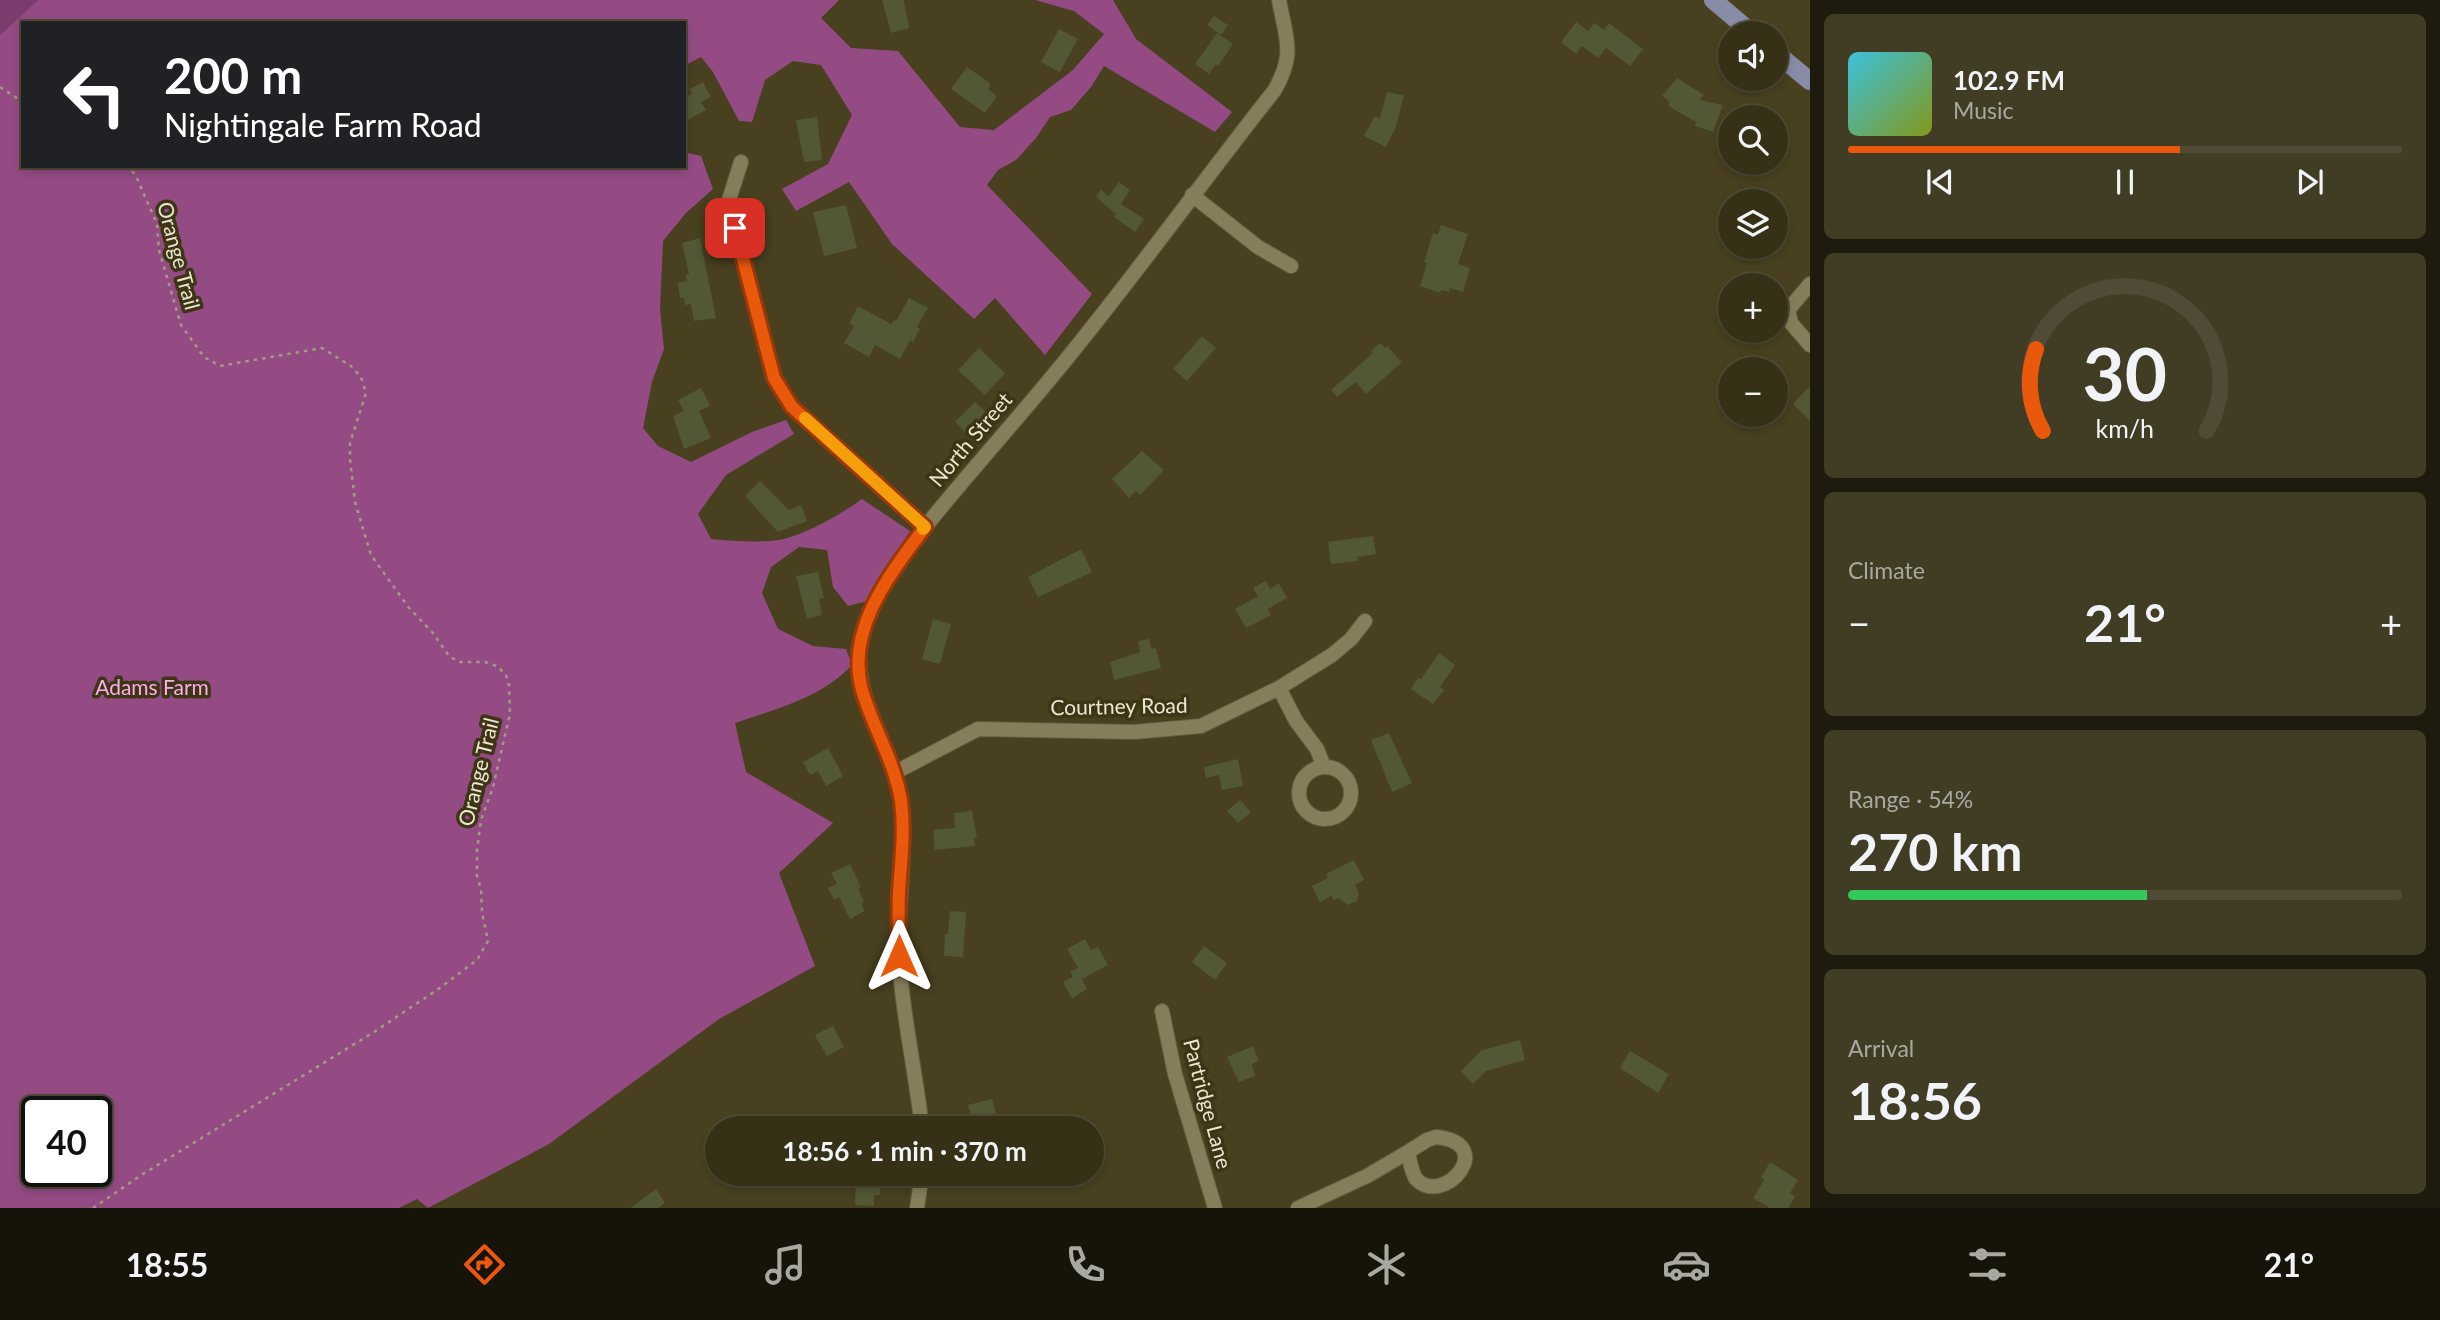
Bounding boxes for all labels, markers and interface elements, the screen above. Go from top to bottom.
map controls [1718,21,1788,427]
button: sound [1718,21,1788,91]
text: 200 m [164,46,302,104]
icon: left [49,49,140,140]
text: 102.9 FM [1953,64,2065,96]
text: Music [1953,96,2013,124]
text: Nightingale Farm Road [164,105,482,144]
button: search [1718,105,1788,175]
icon: previous [1921,163,1959,201]
icon: pause [2106,163,2144,201]
icon: next [2291,163,2329,201]
button: layers [1718,189,1788,259]
pin [705,198,765,258]
street label: Orange Trail [153,199,206,312]
icon: arrive [716,209,754,247]
button: + [1718,273,1788,343]
text: 30 [2083,330,2167,418]
button: − [1718,357,1788,427]
street label: North Street [923,387,1017,491]
text: km/h [2096,413,2154,443]
text: Climate [1848,556,1925,584]
text: 21° [2084,591,2166,653]
text: − [1848,600,1870,646]
text: + [2380,600,2402,646]
park label: Adams Farm [95,674,209,699]
street label: Courtney Road [1050,692,1188,719]
street label: Orange Trail [452,715,503,828]
text: Range · 54% [1848,785,1973,813]
text: 270 km [1848,820,2022,882]
position arrow [862,919,936,993]
text: Arrival [1848,1034,1914,1062]
street label: Partridge Lane [1179,1036,1238,1171]
text: 18:56 [1848,1069,1982,1131]
speed limit sign: 40 [21,1096,112,1187]
text: 18:56 · 1 min · 370 m [782,1135,1027,1167]
icon: directions [460,1240,509,1289]
icon: music [761,1240,810,1289]
icon: phone [1061,1240,1110,1289]
icon: climate [1362,1240,1411,1289]
icon: car [1662,1240,1711,1289]
icon: filters [1963,1240,2012,1289]
text: 18:55 [126,1245,208,1284]
text: 21° [2264,1245,2314,1284]

